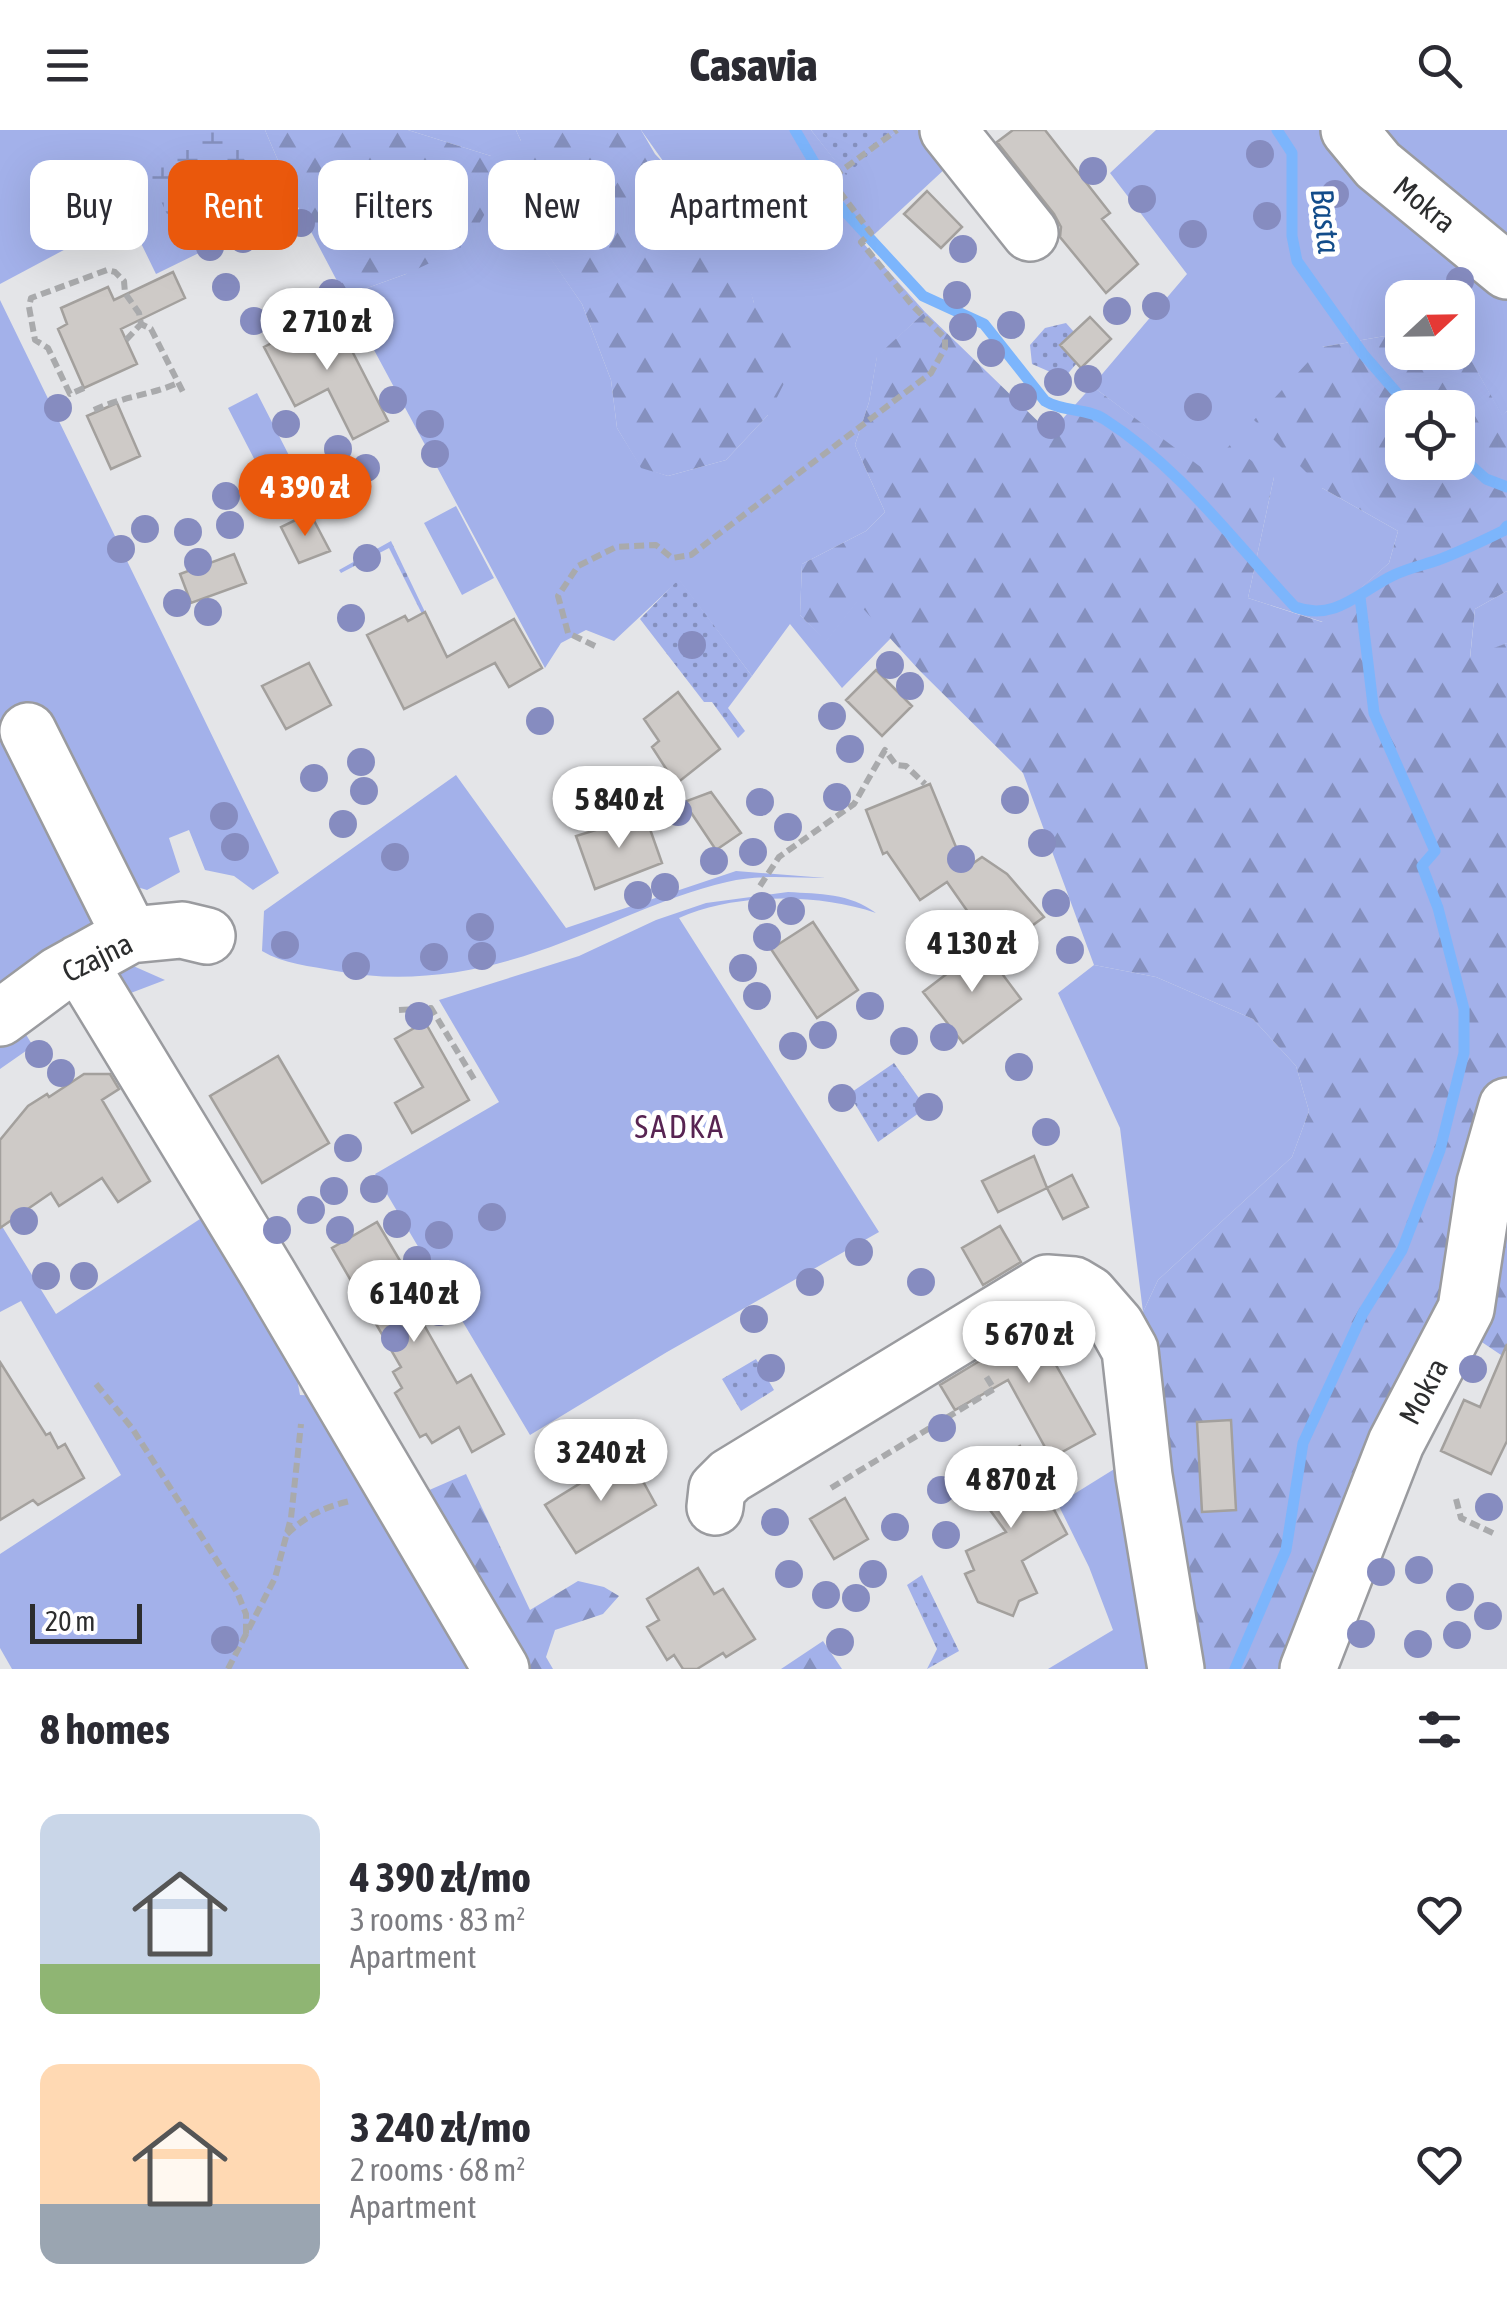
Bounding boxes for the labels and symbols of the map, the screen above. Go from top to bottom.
street label: Mokra [1387,169,1463,239]
water label: Basta [1304,186,1348,256]
north arrow [1385,280,1475,370]
pin: 2 710 zł [224,288,430,373]
pin: 4 390 zł [202,454,408,539]
pin: 5 840 zł [516,766,722,851]
pin: 4 130 zł [869,910,1075,995]
street label: Czajna [56,926,138,988]
district label: SADKA [635,1108,725,1145]
pin: 6 140 zł [311,1260,517,1345]
pin: 5 670 zł [926,1301,1132,1386]
street label: Mokra [1392,1352,1454,1430]
pin: 3 240 zł [498,1419,704,1504]
pin: 4 870 zł [908,1446,1114,1531]
scale bar [30,1599,142,1644]

